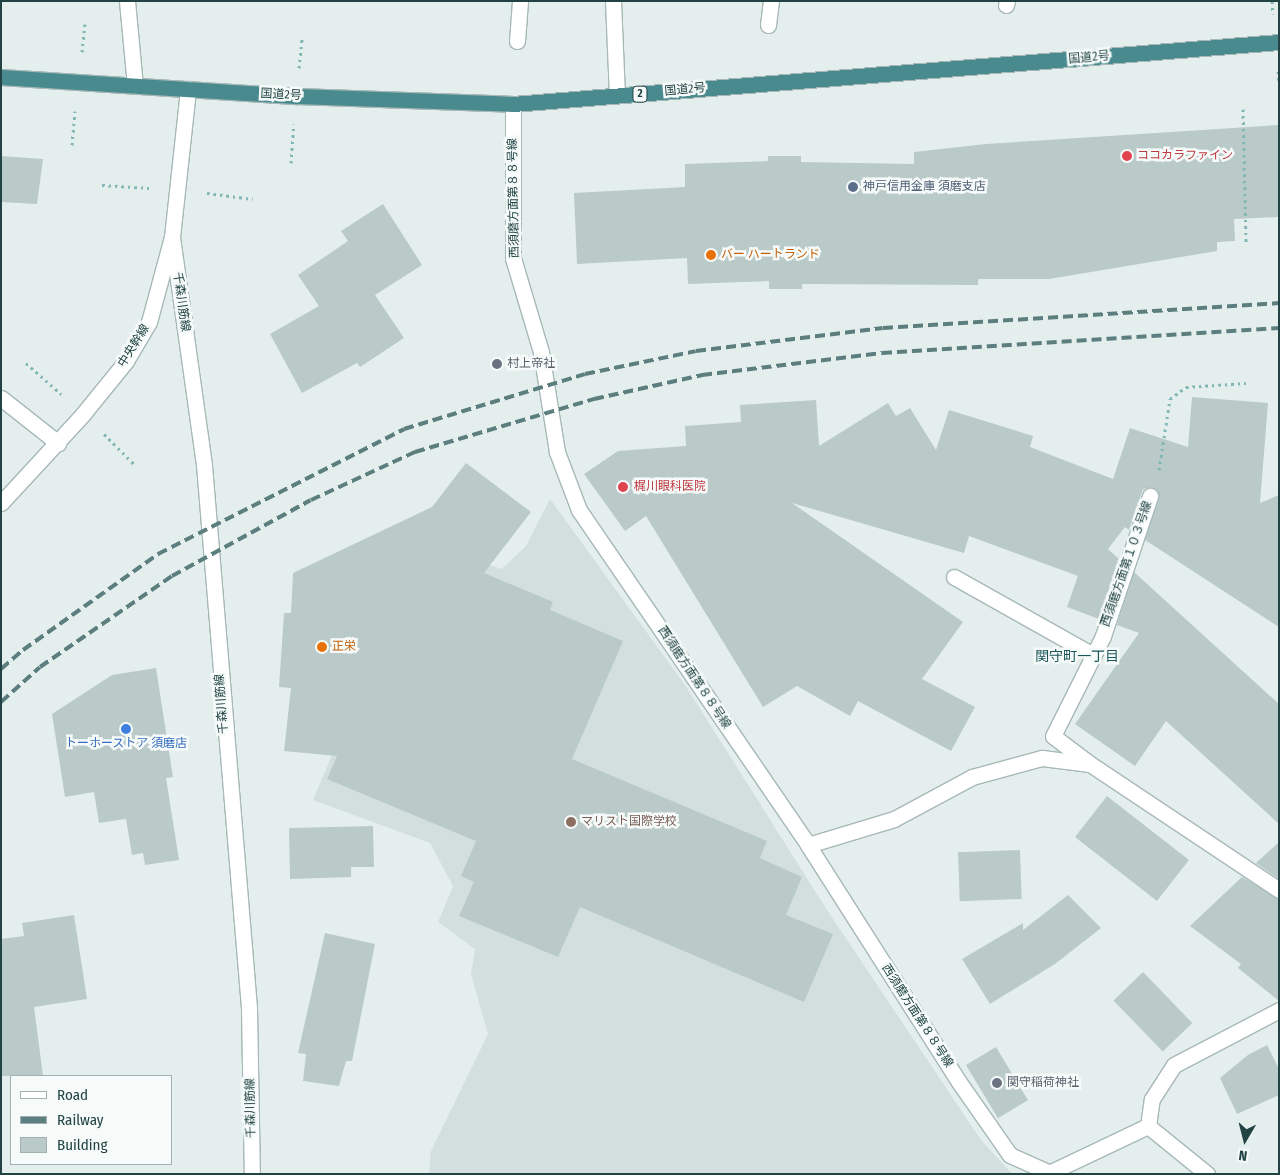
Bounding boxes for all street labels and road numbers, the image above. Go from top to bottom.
street label: 国道2号 [1068,49,1110,67]
street label: 国道2号 [664,81,706,99]
road number: 2 [631,86,649,102]
street label: 国道2号 [260,87,302,103]
street label: 西須磨方面第８８号線 [506,138,522,258]
street label: 千森川筋線 [170,271,192,333]
street label: 中央幹線 [115,322,153,370]
street label: 西須磨方面第１０３号線 [1099,499,1155,629]
street label: 西須磨方面第８８号線 [654,624,734,732]
street label: 千森川筋線 [213,674,231,734]
street label: 西須磨方面第８８号線 [878,962,956,1070]
street label: 千森川筋線 [243,1078,259,1138]

